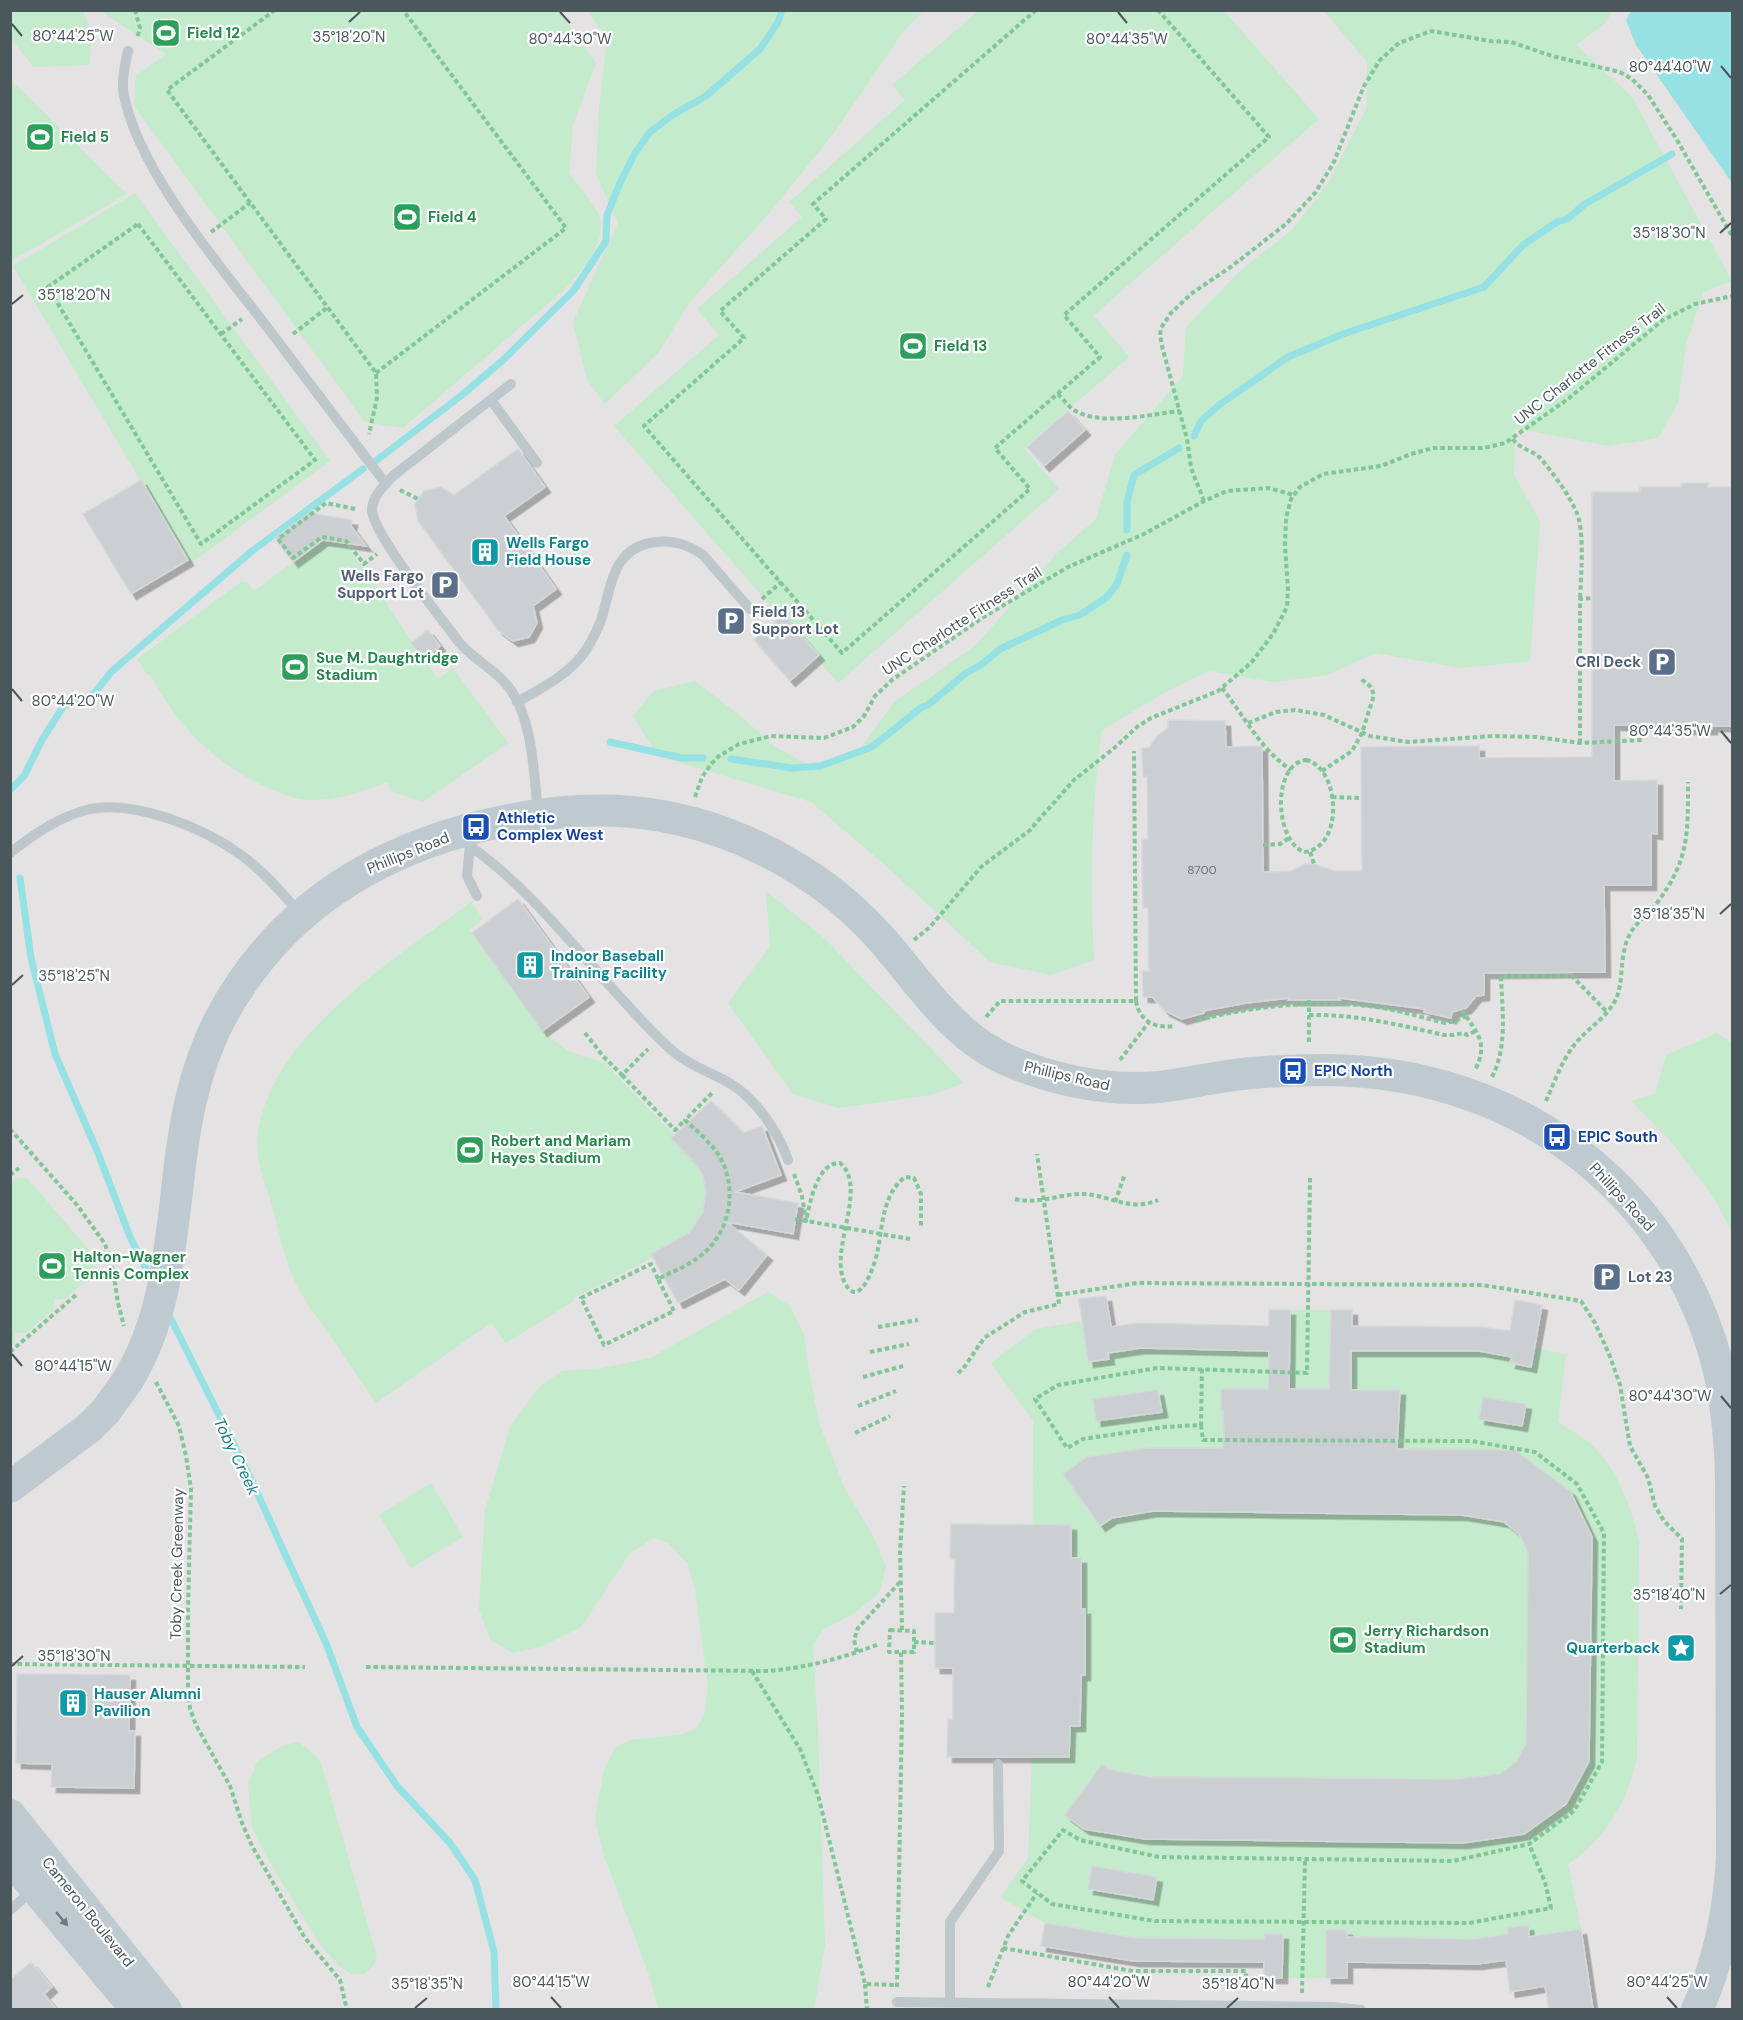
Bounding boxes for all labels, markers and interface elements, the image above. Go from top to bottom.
sports icon: Field 12 [150,17,182,49]
place label: Field 12 [187,23,240,43]
text: 80°44'25"W [32,26,114,46]
text: 35°18'20"N [313,27,385,47]
text: 80°44'30"W [528,29,612,49]
text: 80°44'35"W [1086,29,1168,49]
text: 80°44'40"W [1629,57,1712,77]
sports icon: Field 5 [24,121,56,153]
place label: Field 5 [61,127,109,147]
sports icon: Field 4 [391,201,423,233]
place label: Field 4 [428,207,477,227]
text: 35°18'30"N [1632,223,1706,243]
text: 35°18'20"N [38,285,110,305]
street label: UNC Charlotte Fitness Trail [1511,299,1669,429]
sports icon: Field 13 [897,330,929,362]
place label: Field 13 [934,336,987,356]
place label: Wells Fargo Field House [506,533,591,570]
building icon: Wells Fargo Field House [469,536,501,568]
street label: UNC Charlotte Fitness Trail [879,562,1045,680]
place label: Wells Fargo Support Lot [337,566,424,603]
parking icon: Wells Fargo Support Lot [429,569,461,601]
place label: Field 13 Support Lot [752,602,839,639]
parking icon: Field 13 Support Lot [715,605,747,637]
parking icon: CRI Deck [1646,646,1678,678]
place label: Sue M. Daughtridge Stadium [316,648,459,685]
sports icon: Sue M. Daughtridge Stadium [279,651,311,683]
place label: CRI Deck [1575,652,1641,672]
text: 80°44'20"W [32,691,115,711]
text: 80°44'35"W [1629,721,1711,741]
place label: Athletic Complex West [497,808,604,845]
bus stop icon: Athletic Complex West [460,811,492,843]
street label: Phillips Road [364,827,452,879]
house number: 8700 [1187,862,1217,878]
text: 35°18'35"N [1633,904,1705,924]
place label: Indoor Baseball Training Facility [551,946,667,983]
building icon: Indoor Baseball Training Facility [514,949,546,981]
text: 35°18'25"N [38,966,110,986]
bus stop icon: EPIC North [1277,1055,1309,1087]
street label: Phillips Road [1022,1056,1112,1096]
place label: EPIC North [1314,1061,1393,1081]
bus stop icon: EPIC South [1541,1121,1573,1153]
place label: EPIC South [1578,1127,1658,1147]
place label: Robert and Mariam Hayes Stadium [491,1131,631,1168]
sports icon: Robert and Mariam Hayes Stadium [454,1134,486,1166]
street label: Phillips Road [1585,1158,1659,1236]
place label: Halton-Wagner Tennis Complex [73,1247,189,1284]
sports icon: Halton-Wagner Tennis Complex [36,1250,68,1282]
parking icon: Lot 23 [1591,1261,1623,1293]
place label: Lot 23 [1628,1267,1673,1287]
text: 80°44'15"W [34,1356,112,1376]
text: 80°44'30"W [1628,1386,1712,1406]
water label: Toby Creek [209,1414,265,1499]
street label: Toby Creek Greenway [166,1487,188,1640]
text: 35°18'40"N [1633,1585,1705,1605]
place label: Jerry Richardson Stadium [1364,1621,1489,1658]
sports icon: Jerry Richardson Stadium [1327,1624,1359,1656]
place icon: Quarterback [1665,1632,1697,1664]
place label: Quarterback [1566,1638,1660,1658]
text: 35°18'30"N [37,1646,111,1666]
place label: Hauser Alumni Pavilion [94,1684,201,1721]
building icon: Hauser Alumni Pavilion [57,1687,89,1719]
street label: Cameron Boulevard [37,1853,139,1971]
one-way arrow [55,1911,68,1927]
text: 80°44'15"W [512,1972,590,1992]
text: 80°44'20"W [1068,1972,1151,1992]
text: 80°44'25"W [1626,1972,1708,1992]
text: 35°18'35"N [391,1974,463,1994]
text: 35°18'40"N [1202,1974,1274,1994]

